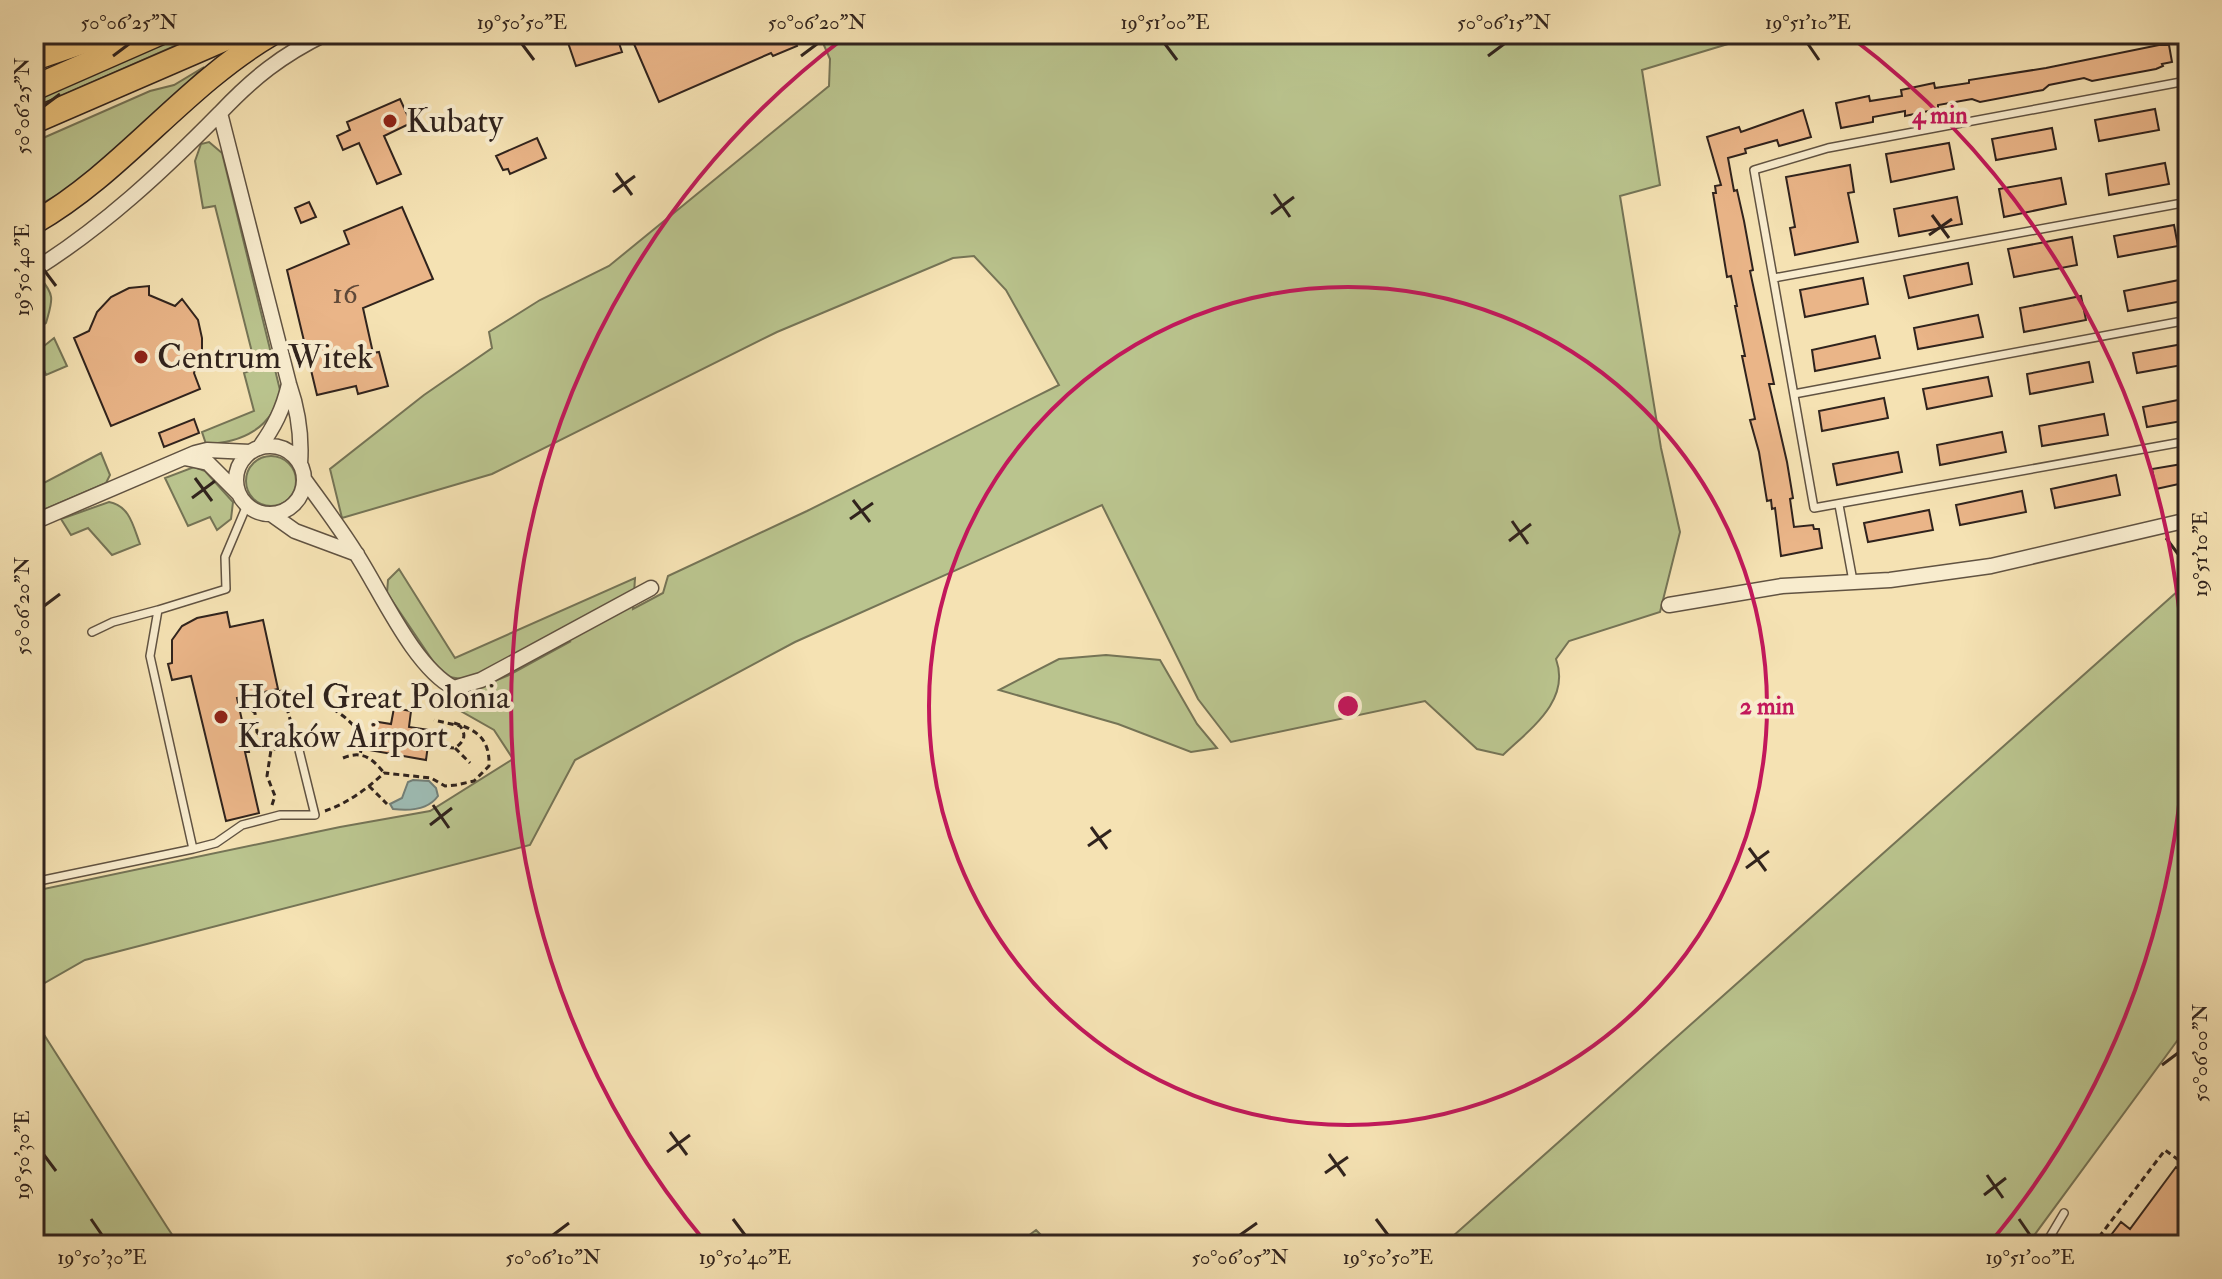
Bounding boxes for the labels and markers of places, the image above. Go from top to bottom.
place label: Kubaty [406,100,504,143]
marker: Kubaty [381,112,399,130]
place label: Centrum Witek [157,336,373,379]
marker: Centrum Witek [132,348,150,366]
place label: Hotel Great Polonia Kraków Airport [237,676,511,758]
centre of rings [1334,692,1362,720]
marker: Hotel Great Polonia Kraków Airport [212,708,230,726]

